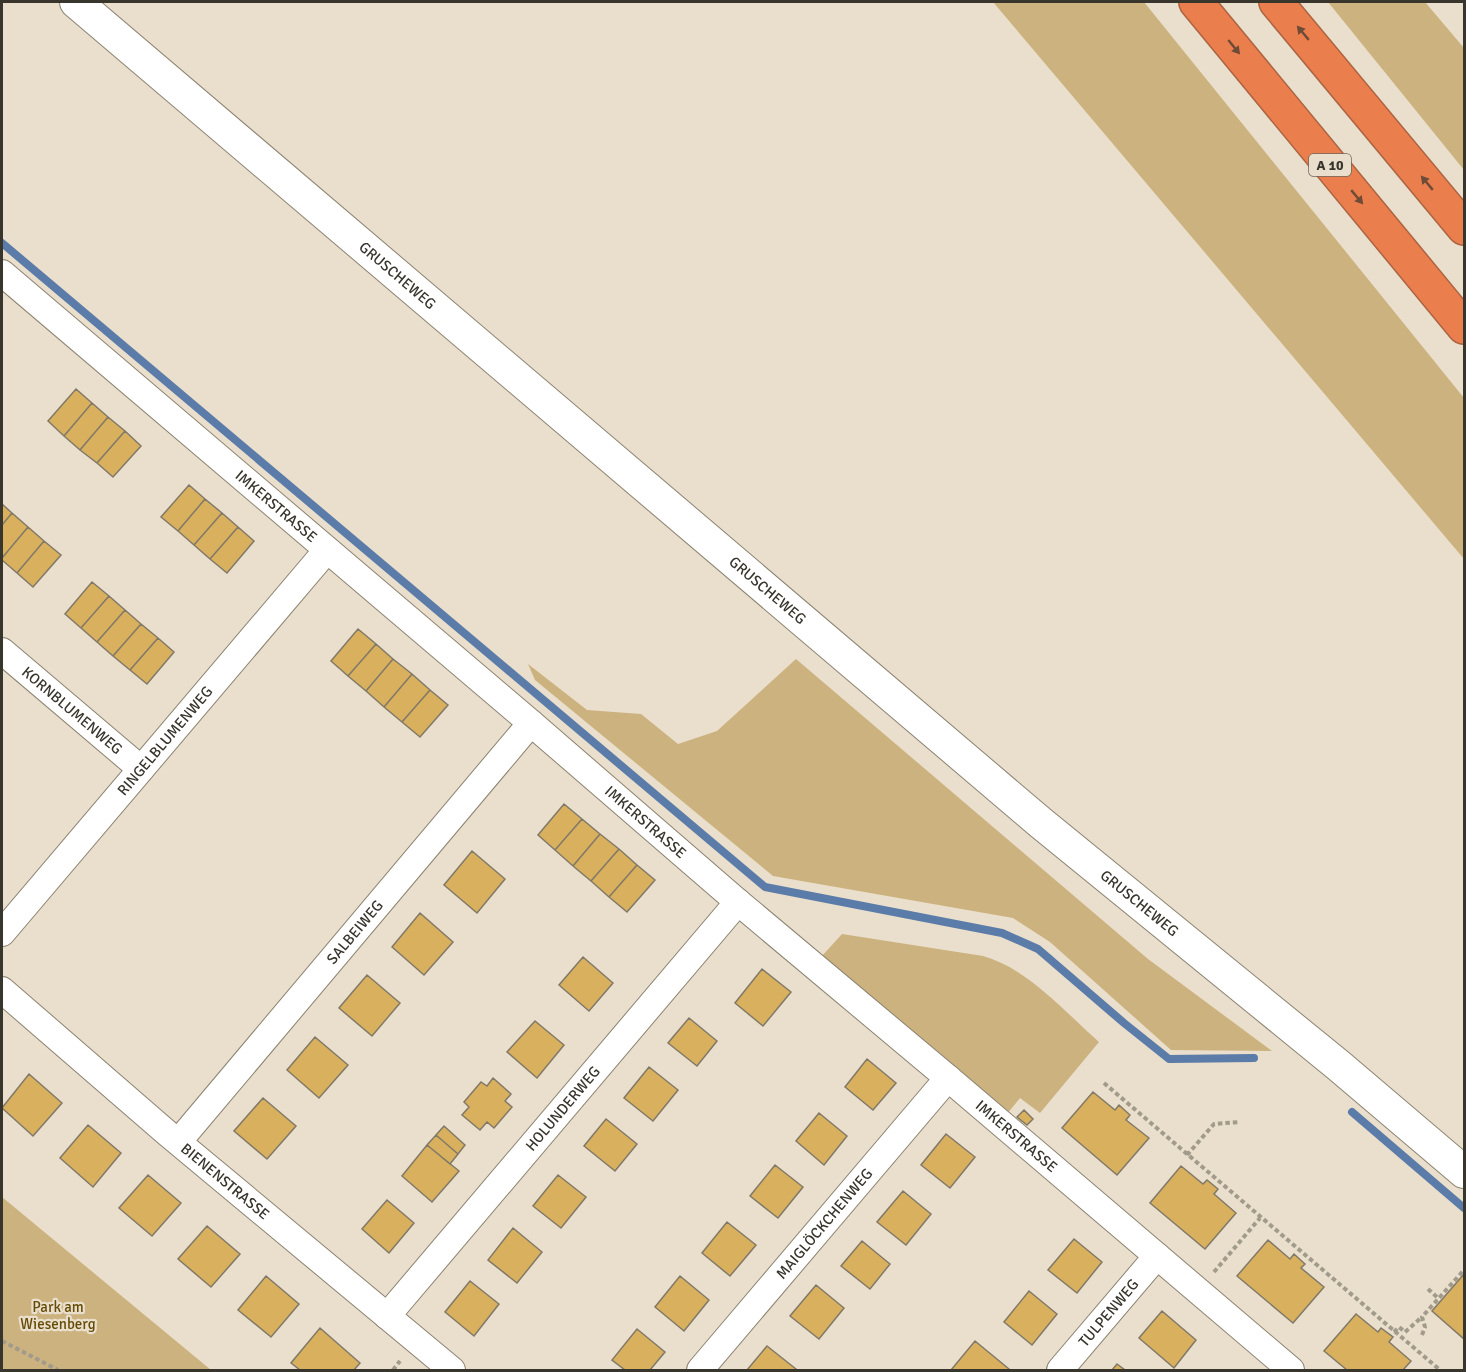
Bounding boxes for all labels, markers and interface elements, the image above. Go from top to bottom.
one-way arrow [1296,25,1309,41]
one-way arrow [1227,39,1240,55]
road number: A 10 [1309,154,1351,176]
one-way arrow [1421,176,1434,191]
one-way arrow [1351,190,1363,205]
street label: GRUSCHEWEG [355,238,440,313]
street label: IMKERSTRASSE [232,466,321,546]
street label: GRUSCHEWEG [725,553,810,628]
street label: KORNBLUMENWEG [18,663,126,758]
street label: RINGELBLUMENWEG [114,683,216,799]
street label: IMKERSTRASSE [601,782,690,862]
street label: GRUSCHEWEG [1097,866,1182,940]
street label: SALBEIWEG [323,897,387,968]
street label: HOLUNDERWEG [522,1062,604,1155]
street label: IMKERSTRASSE [972,1096,1061,1176]
street label: BIENENSTRASSE [177,1139,273,1223]
street label: MAIGLÖCKCHENWEG [772,1165,876,1283]
street label: TULPENWEG [1075,1275,1142,1350]
park label: Park am Wiesenberg [20,1298,96,1333]

